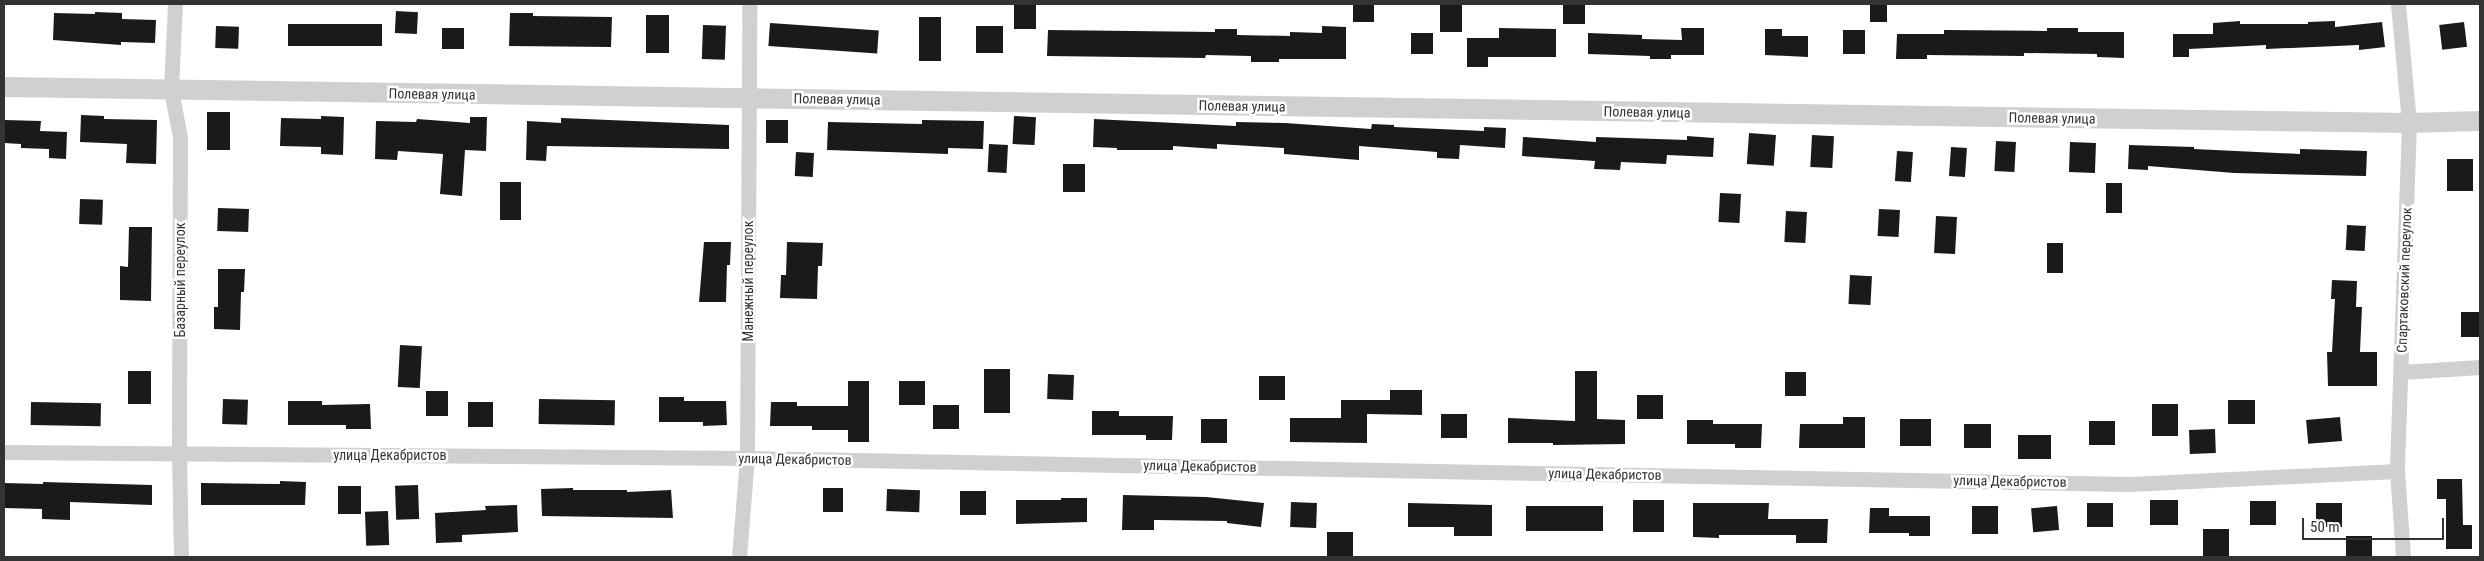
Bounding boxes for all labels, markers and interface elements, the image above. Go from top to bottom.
street label: Полевая улица [388,85,476,103]
street label: Полевая улица [793,90,881,108]
street label: Полевая улица [1198,97,1286,115]
street label: Полевая улица [1603,103,1691,121]
street label: Полевая улица [2008,109,2096,127]
street label: Спартаковский переулок [2393,207,2415,353]
street label: Манежный переулок [740,221,756,341]
street label: Базарный переулок [172,223,188,337]
street label: улица Декабристов [333,447,447,463]
street label: улица Декабристов [738,450,852,468]
street label: улица Декабристов [1143,457,1257,475]
street label: улица Декабристов [1548,465,1662,483]
street label: улица Декабристов [1953,472,2067,490]
scale bar [2304,508,2446,540]
text: 50 m [2310,518,2340,536]

